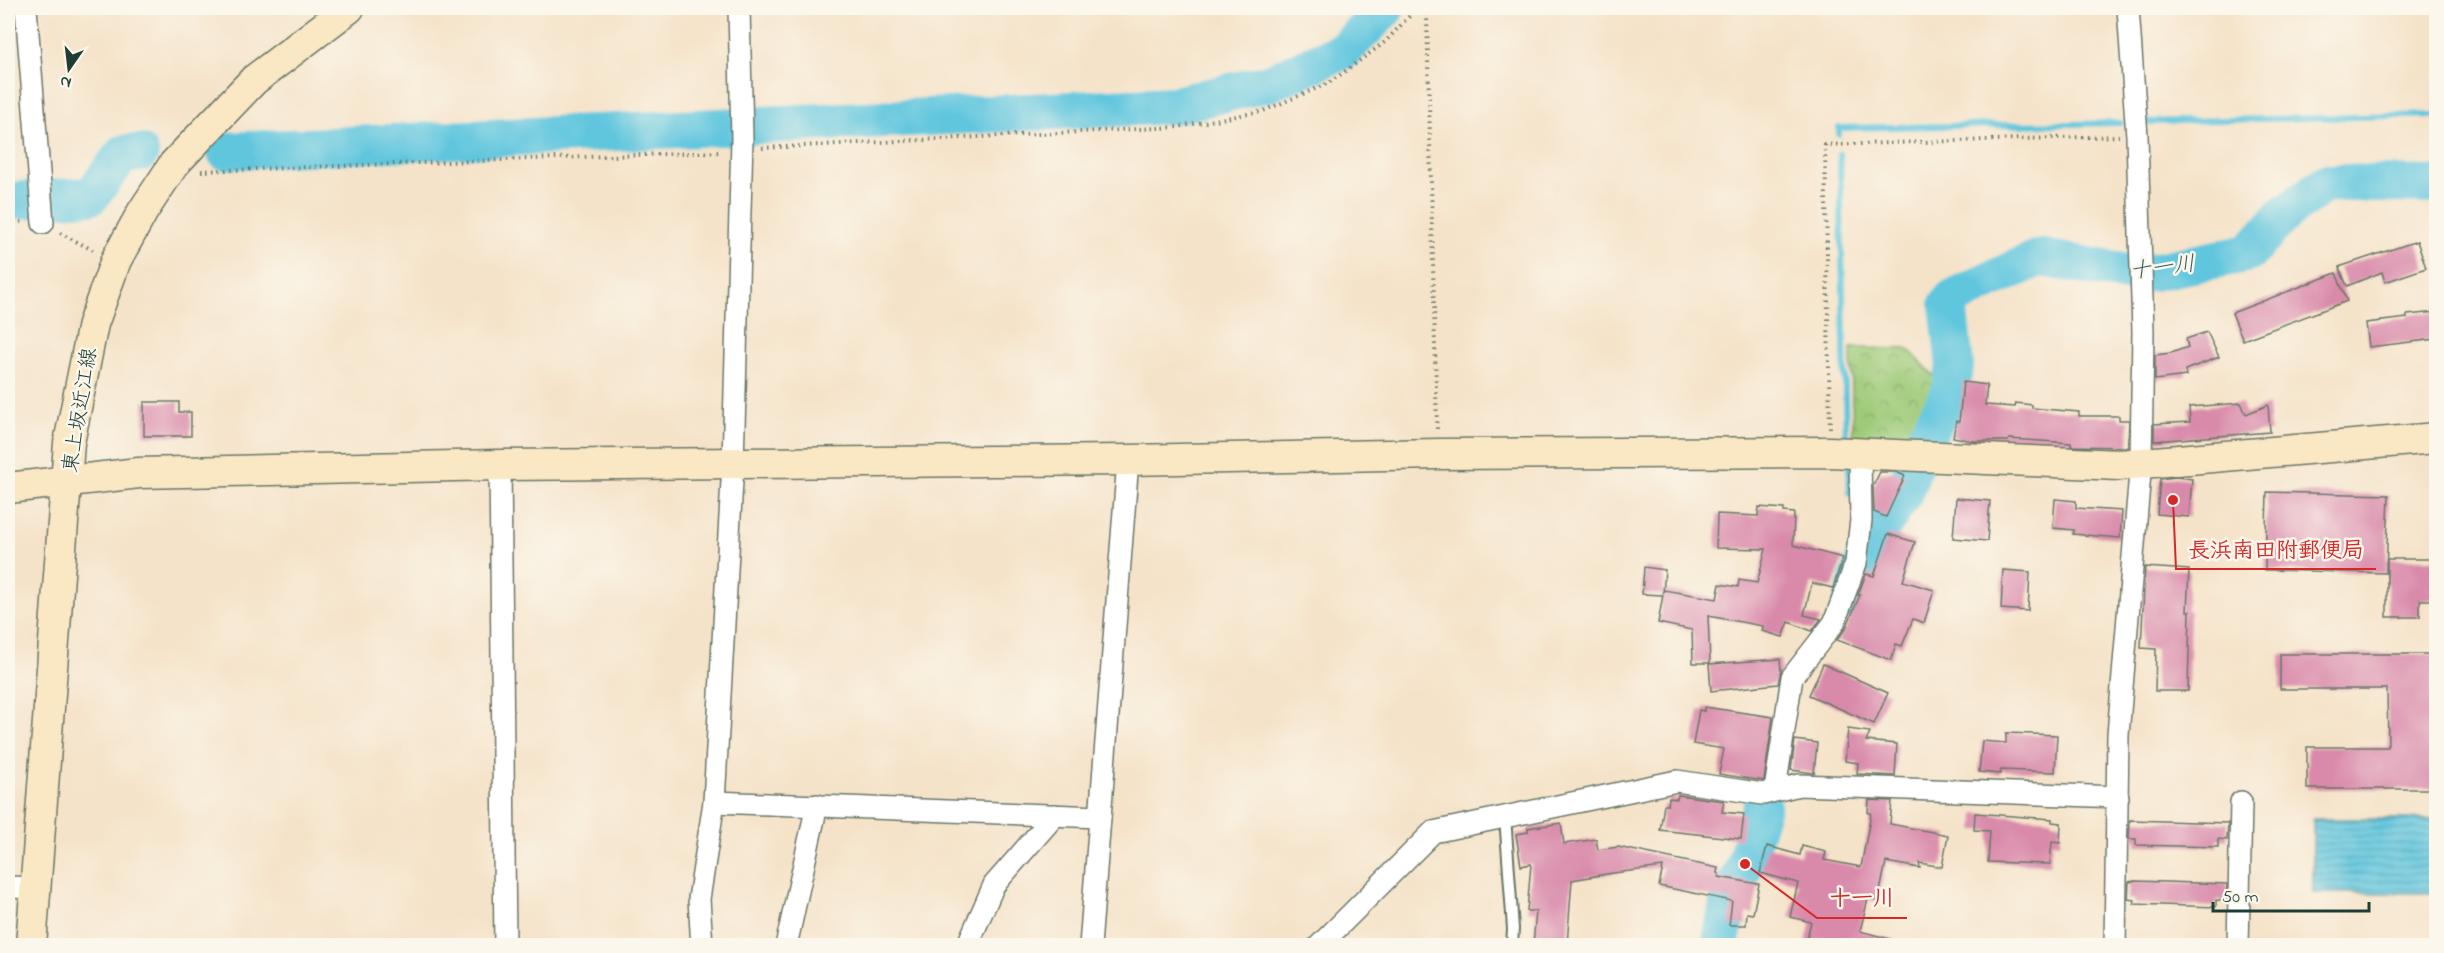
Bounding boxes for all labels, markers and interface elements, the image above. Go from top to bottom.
north arrow [39,39,99,99]
text: N [58,69,74,95]
water label: 十一川 [2128,249,2197,289]
street label: 東上坂近江線 [56,346,106,475]
callout: 長浜南田附郵便局 [2176,529,2376,569]
text: 長浜南田附郵便局 [2188,536,2364,568]
scale bar [2213,875,2369,913]
callout: 十一川 [1817,878,1907,918]
text: 十一川 [1829,884,1895,916]
text: 50 m [2222,885,2259,911]

